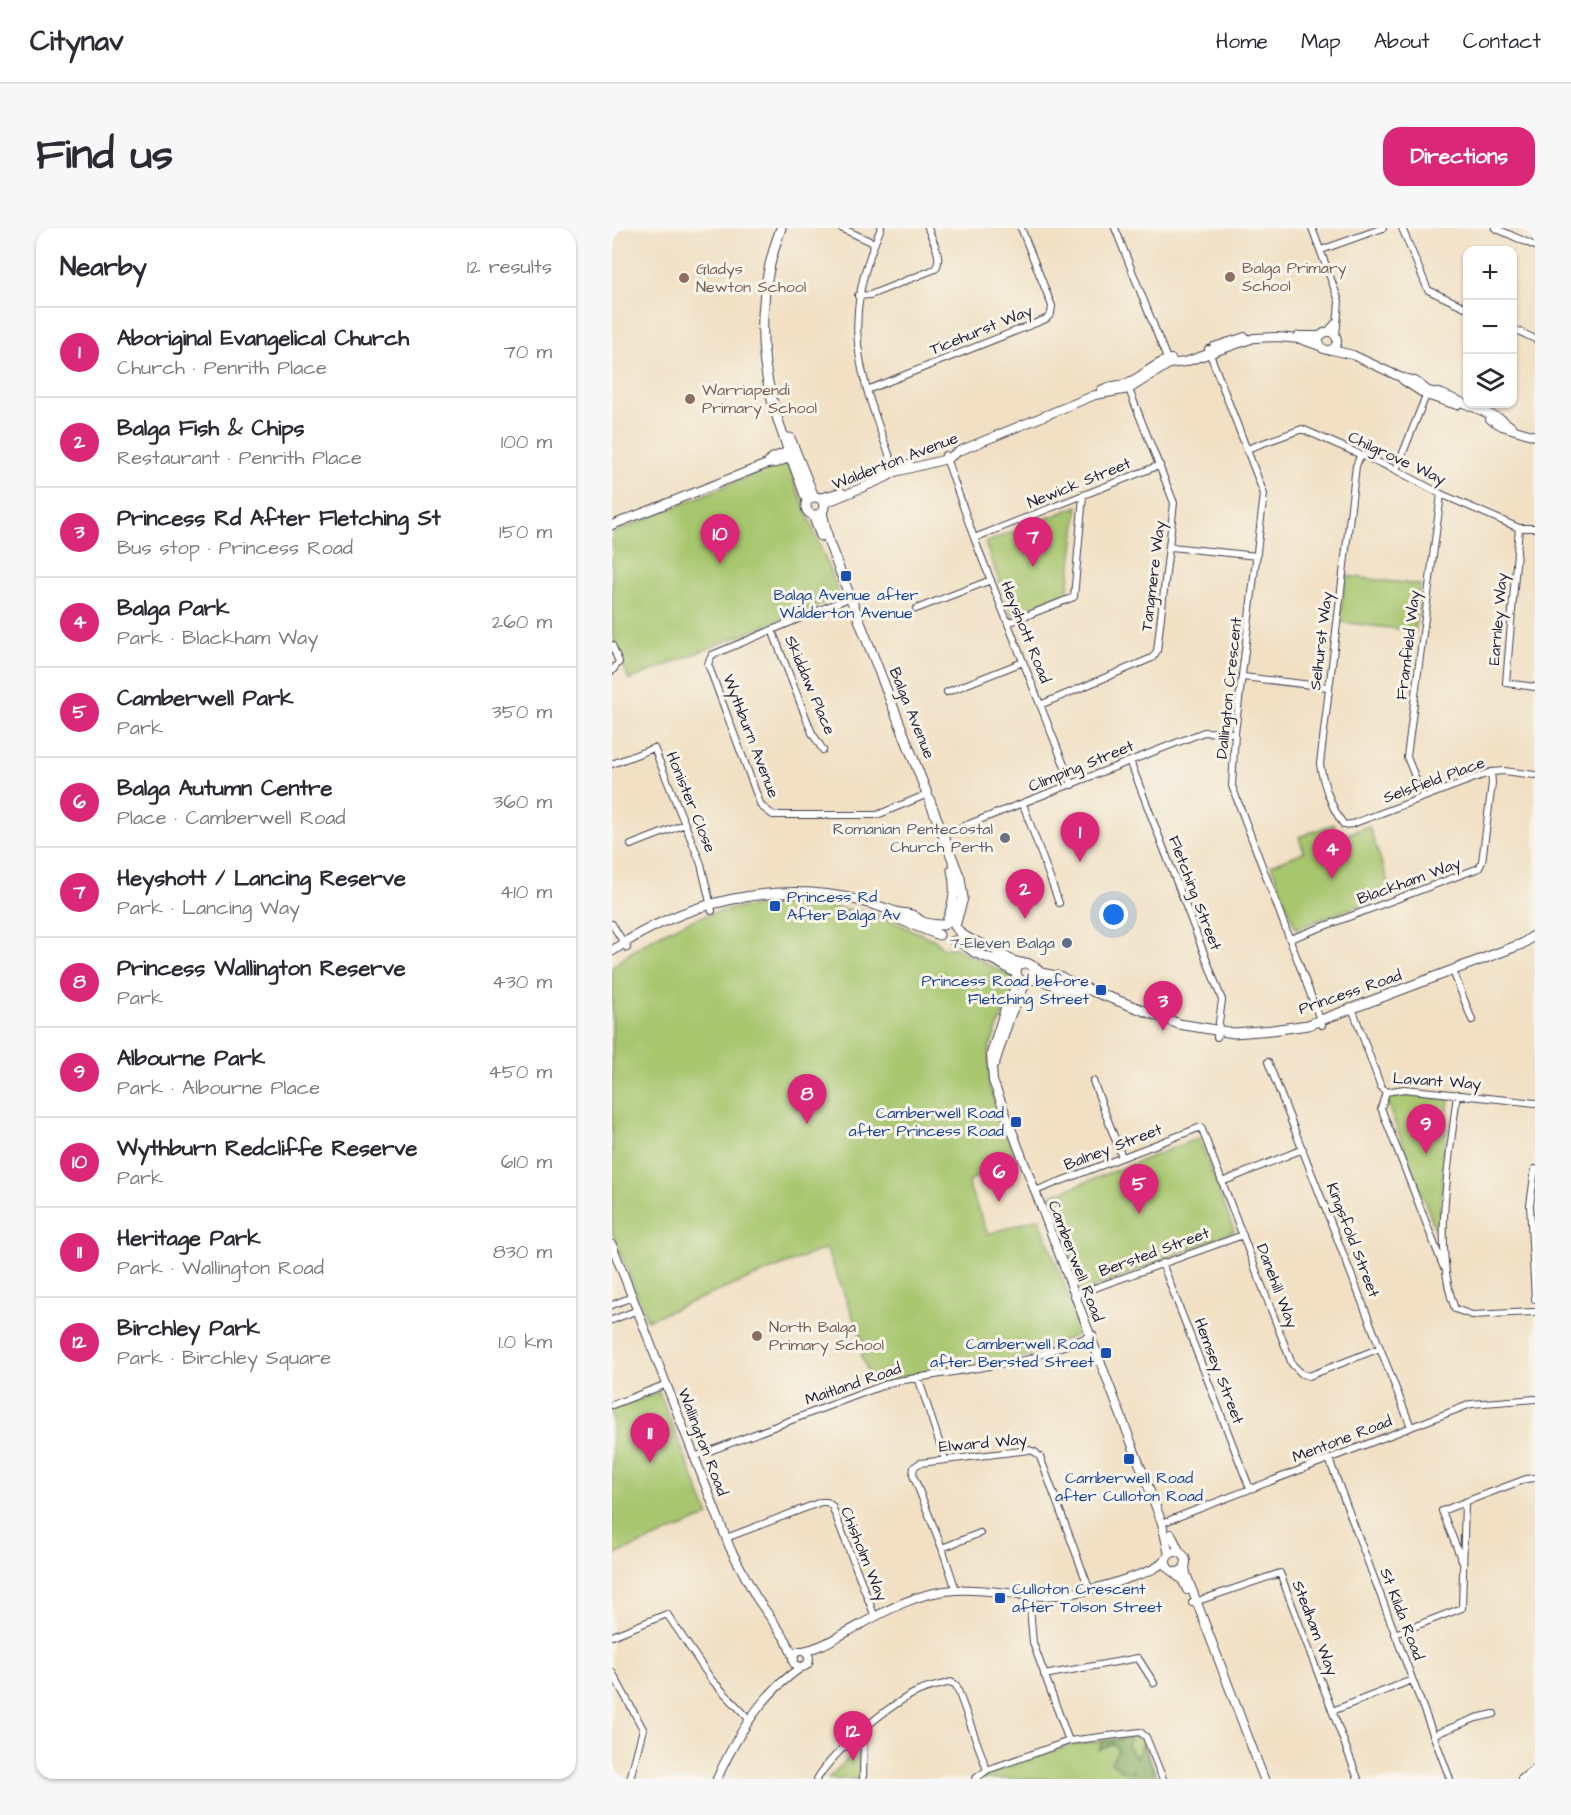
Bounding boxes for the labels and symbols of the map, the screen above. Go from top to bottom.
place label: Balga Primary School [1242,257,1347,297]
place label: Gladys Newton School [696,258,806,298]
marker: Balga Primary School [1223,270,1237,284]
marker: Gladys Newton School [677,271,691,285]
street label: Ticehurst Way [926,299,1036,362]
place label: Warriapendi Primary School [702,379,817,420]
marker: Warriapendi Primary School [683,392,697,406]
street label: Chilgrove Way [1344,426,1450,491]
street label: Walderton Avenue [829,427,961,495]
street label: Newick Street [1024,452,1134,514]
pin: 10 [700,514,740,564]
pin: 7 [1014,518,1052,567]
street label: Tangmere Way [1135,519,1172,633]
marker: Balga Avenue after Walderton Avenue [839,569,853,583]
street label: Earnley Way [1483,572,1514,666]
street label: Heyshott Road [995,578,1056,687]
place label: Balga Avenue after Walderton Avenue [774,584,919,624]
street label: Framfield Way [1390,589,1427,701]
street label: Selhurst Way [1304,590,1339,692]
street label: Dallington Crescent [1211,616,1248,760]
street label: Skiddaw Place [779,632,841,738]
street label: Balga Avenue [883,664,940,763]
street label: Wythburn Avenue [716,671,785,802]
street label: Climping Street [1025,735,1138,798]
street label: Honister Close [661,748,721,856]
street label: Selsfield Place [1380,751,1488,809]
pin: 1 [1060,812,1100,862]
place label: Romanian Pentecostal Church Perth [833,818,993,858]
pin: 4 [1312,830,1352,879]
marker: Romanian Pentecostal Church Perth [998,831,1012,845]
street label: Fletching Street [1162,832,1227,954]
street label: Blackham Way [1354,852,1464,911]
pin: 2 [1006,870,1044,919]
place label: Princess Rd After Balga Av [787,886,901,927]
marker: Princess Rd After Balga Av [768,899,782,913]
your location [1099,900,1128,929]
place label: 7-Eleven Balga [950,932,1055,955]
marker: 7-Eleven Balga [1060,936,1074,950]
street label: Princess Road [1296,964,1404,1020]
place label: Princess Road before Fletching Street [922,970,1090,1011]
pin: 3 [1144,982,1182,1031]
marker: Princess Road before Fletching Street [1094,983,1108,997]
street label: Lavant Way [1392,1067,1482,1096]
pin: 8 [788,1074,826,1124]
place label: Camberwell Road after Princess Road [849,1102,1004,1142]
pin: 9 [1406,1104,1446,1154]
marker: Camberwell Road after Princess Road [1009,1115,1023,1129]
street label: Balney Street [1061,1118,1166,1177]
pin: 6 [980,1152,1018,1202]
pin: 5 [1120,1164,1158,1214]
street label: Kingsfold Street [1320,1179,1385,1301]
street label: Camberwell Road [1043,1197,1109,1325]
street label: Bersted Street [1096,1222,1213,1282]
street label: Danehill Way [1250,1241,1303,1332]
street label: Hemsey Street [1188,1315,1250,1428]
place label: North Balga Primary School [769,1316,884,1357]
marker: North Balga Primary School [750,1329,764,1343]
place label: Camberwell Road after Bersted Street [930,1333,1095,1373]
marker: Camberwell Road after Bersted Street [1099,1346,1113,1360]
street label: Maitland Road [802,1357,904,1411]
street label: Wallington Road [671,1385,734,1499]
street label: Mentone Road [1289,1410,1395,1468]
pin: 11 [630,1414,669,1463]
street label: Elward Way [938,1428,1028,1459]
marker: Camberwell Road after Culloton Road [1122,1452,1136,1466]
place label: Camberwell Road after Culloton Road [1055,1467,1203,1507]
street label: Chisholm Way [834,1504,893,1605]
street label: St Kilda Road [1374,1565,1430,1663]
street label: Stedham Way [1286,1577,1343,1679]
place label: Culloton Crescent after Tolson Street [1012,1578,1163,1618]
marker: Culloton Crescent after Tolson Street [993,1591,1007,1605]
pin: 12 [834,1712,872,1761]

